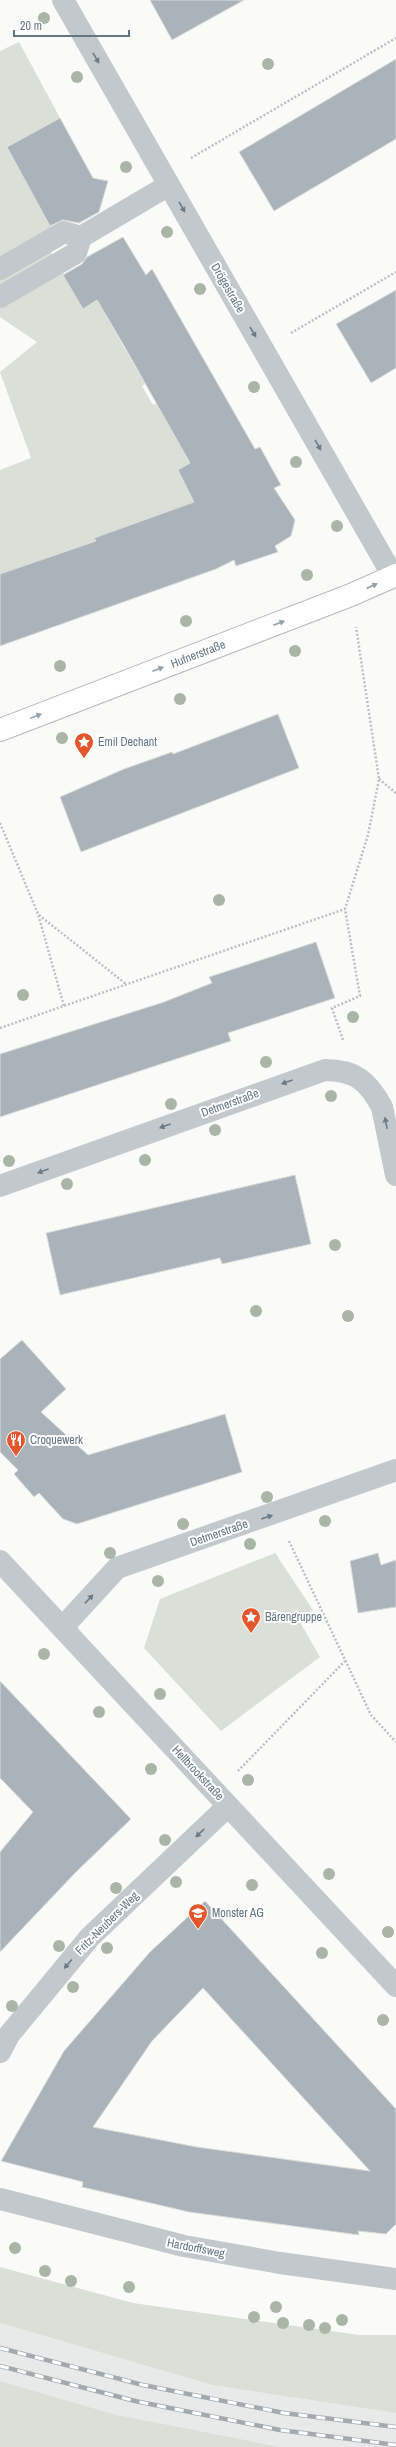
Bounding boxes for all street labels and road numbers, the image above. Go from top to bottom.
street label: Drögestraße [207,260,249,316]
street label: Hufnerstraße [168,636,228,672]
street label: Detmerstraße [199,1085,261,1121]
street label: Detmerstraße [188,1516,250,1550]
street label: Hellbrookstraße [168,1742,228,1804]
street label: Fritz-Neubers-Weg [72,1887,143,1958]
street label: Hardorffsweg [166,2235,227,2262]

